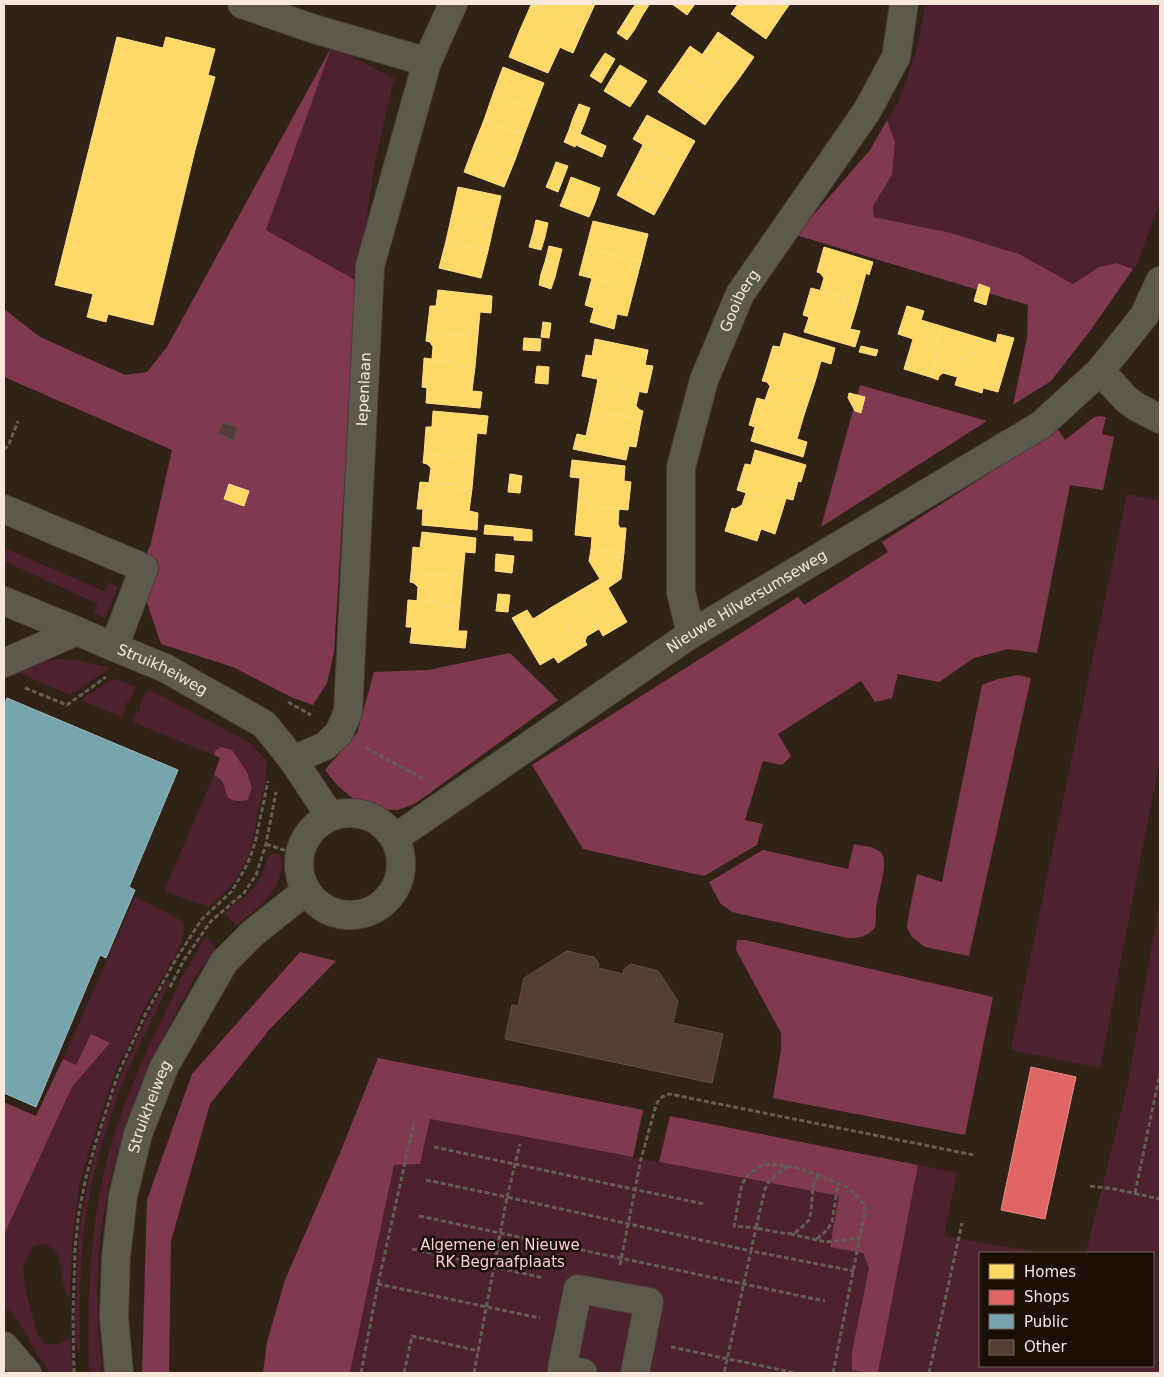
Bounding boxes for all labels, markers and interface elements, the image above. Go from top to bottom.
street label: Gooiberg [716,266,763,335]
street label: Iepenlaan [353,352,375,427]
street label: Nieuwe Hilversumseweg [663,546,830,657]
street label: Struikheiweg [115,640,211,699]
street label: Struikheiweg [125,1057,175,1155]
park label: Algemene en Nieuwe RK Begraafplaats [420,1236,580,1271]
legend [979,1252,1154,1367]
text: Homes [1024,1263,1076,1281]
text: Shops [1024,1288,1070,1306]
text: Public [1024,1313,1068,1331]
text: Other [1024,1338,1067,1356]

